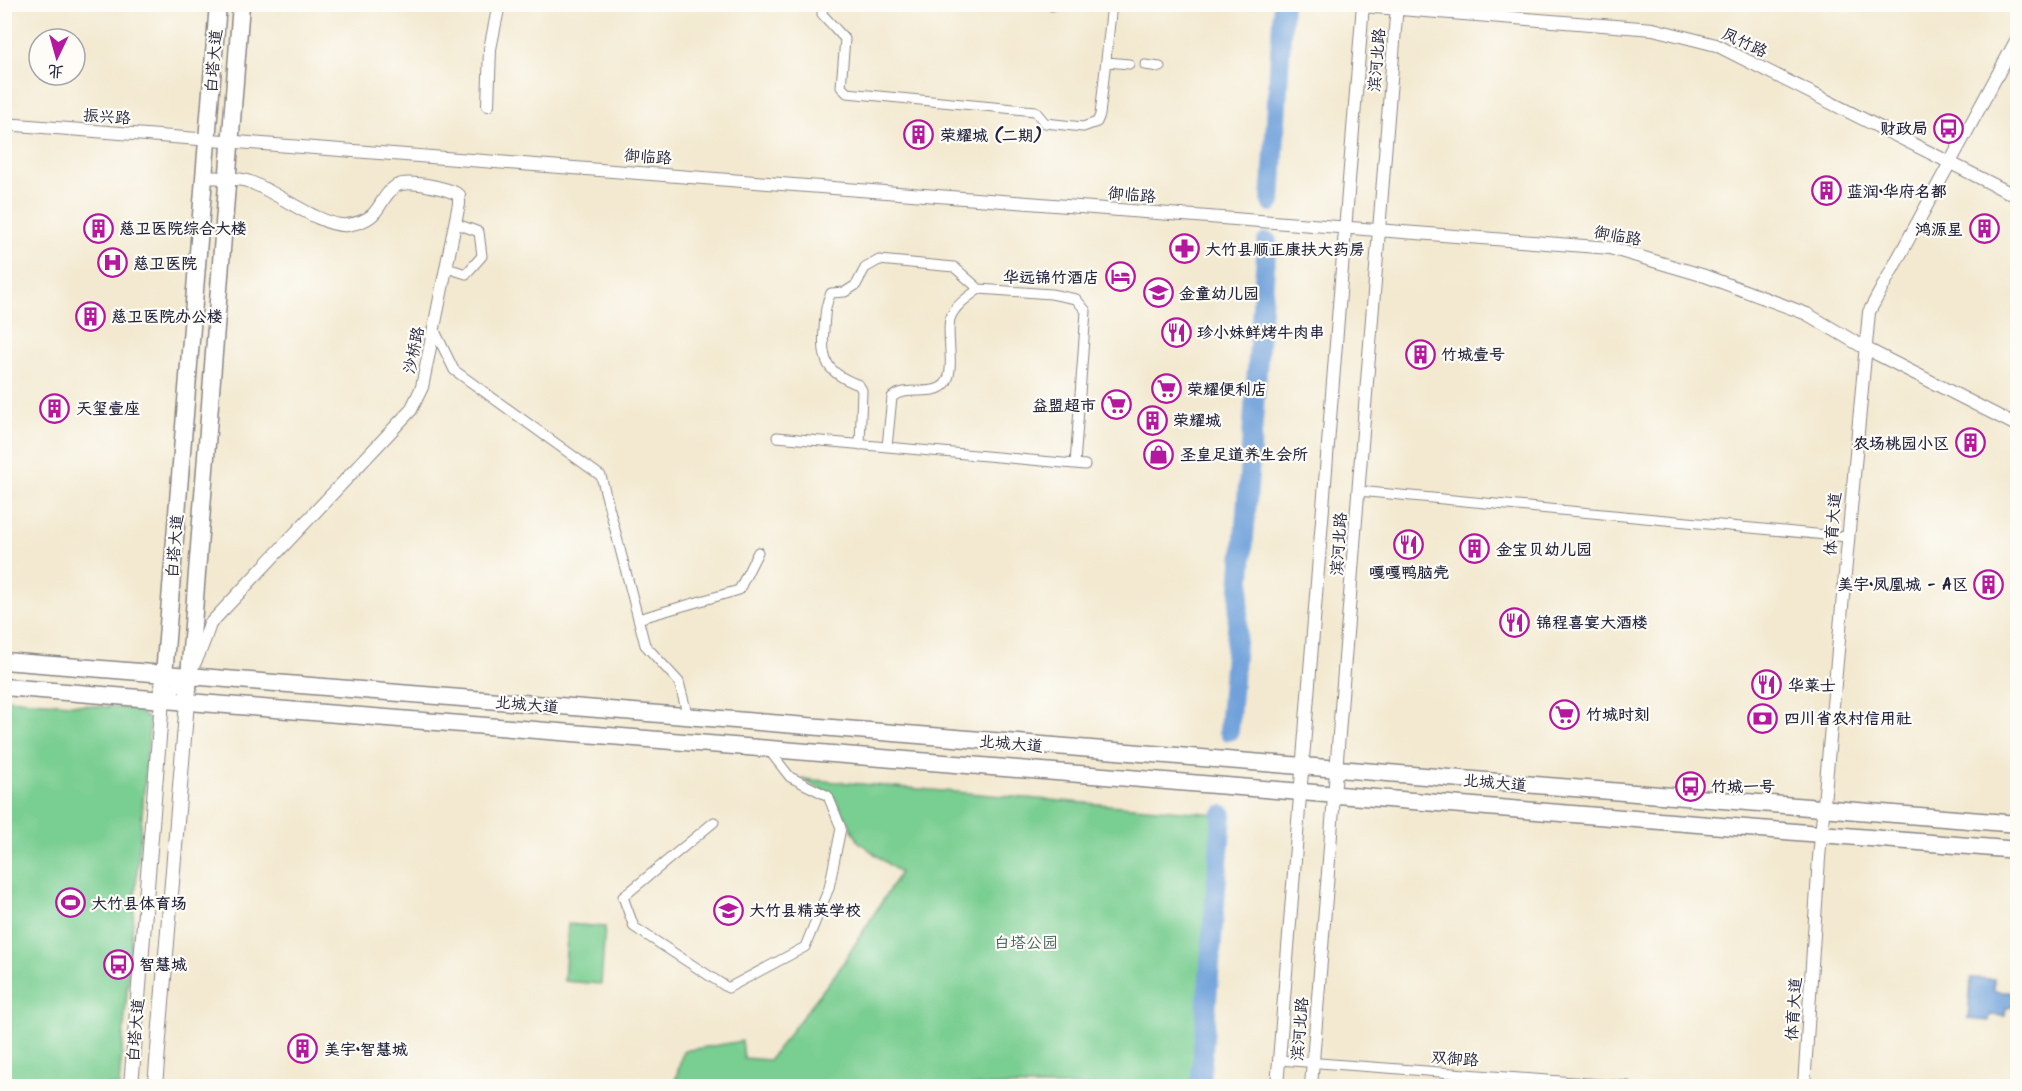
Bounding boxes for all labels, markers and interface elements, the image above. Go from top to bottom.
street label: 凤竹路 [1717,22,1771,65]
north arrow [27,27,87,87]
street label: 滨河北路 [1362,27,1393,93]
street label: 白塔大道 [199,28,230,94]
text: 北 [47,57,65,84]
street label: 振兴路 [82,103,132,132]
bus stop icon: 财政局 [1933,112,1965,144]
place label: 财政局 [1880,117,1928,142]
building icon: 荣耀城 (二期) [903,119,935,151]
place label: 荣耀城 (二期) [940,124,1042,149]
street label: 御临路 [623,143,673,172]
building icon: 蓝润•华府名都 [1810,175,1842,207]
place label: 蓝润•华府名都 [1847,180,1947,205]
street label: 御临路 [1107,181,1157,210]
building icon: 慈卫医院综合大楼 [82,212,114,244]
building icon: 鸿源星 [1968,213,2000,245]
place label: 慈卫医院综合大楼 [119,217,247,242]
place label: 鸿源星 [1915,218,1963,243]
street label: 御临路 [1592,220,1644,253]
pharmacy icon: 大竹县顺正康扶大药房 [1168,233,1200,265]
place label: 大竹县顺正康扶大药房 [1205,238,1365,263]
hospital icon: 慈卫医院 [96,247,128,279]
place label: 慈卫医院 [133,252,197,277]
hotel icon: 华远锦竹酒店 [1104,261,1136,293]
place label: 华远锦竹酒店 [1003,266,1099,291]
school or university icon: 金童幼儿园 [1142,277,1174,309]
place label: 金童幼儿园 [1179,282,1259,307]
building icon: 慈卫医院办公楼 [74,300,106,332]
place label: 慈卫医院办公楼 [111,305,223,330]
restaurant icon: 珍小妹鲜烤牛肉串 [1160,316,1192,348]
place label: 珍小妹鲜烤牛肉串 [1197,321,1325,346]
street label: 沙桥路 [397,324,432,376]
building icon: 竹城壹号 [1404,338,1436,370]
place label: 竹城壹号 [1441,343,1505,368]
supermarket icon: 荣耀便利店 [1150,373,1182,405]
place label: 荣耀便利店 [1187,378,1267,403]
supermarket icon: 益盟超市 [1101,389,1133,421]
building icon: 天玺壹座 [39,392,71,424]
place label: 益盟超市 [1032,394,1096,419]
place label: 天玺壹座 [76,397,140,422]
building icon: 荣耀城 [1136,404,1168,436]
place label: 荣耀城 [1173,409,1221,434]
building icon: 农场桃园小区 [1954,427,1986,459]
place label: 农场桃园小区 [1853,432,1949,457]
shop icon: 圣皇足道养生会所 [1143,438,1175,470]
place label: 圣皇足道养生会所 [1180,443,1308,468]
street label: 体育大道 [1818,491,1849,557]
street label: 滨河北路 [1325,511,1354,577]
street label: 白塔大道 [160,513,191,579]
restaurant icon: 嘎嘎鸭脑壳 [1393,528,1425,560]
building icon: 金宝贝幼儿园 [1459,533,1491,565]
place label: 金宝贝幼儿园 [1496,538,1592,563]
place label: 嘎嘎鸭脑壳 [1369,561,1449,586]
building icon: 美宇•凤凰城 - A区 [1973,568,2005,600]
place label: 美宇•凤凰城 - A区 [1837,573,1968,598]
restaurant icon: 锦程喜宴大酒楼 [1499,606,1531,638]
place label: 锦程喜宴大酒楼 [1536,611,1648,636]
restaurant icon: 华莱士 [1751,669,1783,701]
place label: 华莱士 [1788,674,1836,699]
street label: 北城大道 [494,690,560,721]
supermarket icon: 竹城时刻 [1549,698,1581,730]
bank icon: 四川省农村信用社 [1747,702,1779,734]
place label: 竹城时刻 [1586,703,1650,728]
place label: 四川省农村信用社 [1784,707,1912,732]
street label: 北城大道 [978,729,1044,760]
street label: 北城大道 [1462,768,1528,799]
bus stop icon: 竹城一号 [1674,770,1706,802]
place label: 竹城一号 [1711,775,1775,800]
sports icon: 大竹县体育场 [54,887,86,919]
place label: 大竹县体育场 [91,892,187,917]
school or university icon: 大竹县精英学校 [712,894,744,926]
place label: 大竹县精英学校 [749,899,861,924]
park label: 白塔公园 [994,931,1058,956]
bus stop icon: 智慧城 [102,948,134,980]
place label: 智慧城 [139,953,187,978]
street label: 体育大道 [1780,976,1809,1042]
street label: 滨河北路 [1285,996,1316,1062]
street label: 白塔大道 [121,997,152,1063]
building icon: 美宇•智慧城 [287,1033,319,1065]
place label: 美宇•智慧城 [324,1038,408,1063]
street label: 双御路 [1430,1045,1480,1074]

